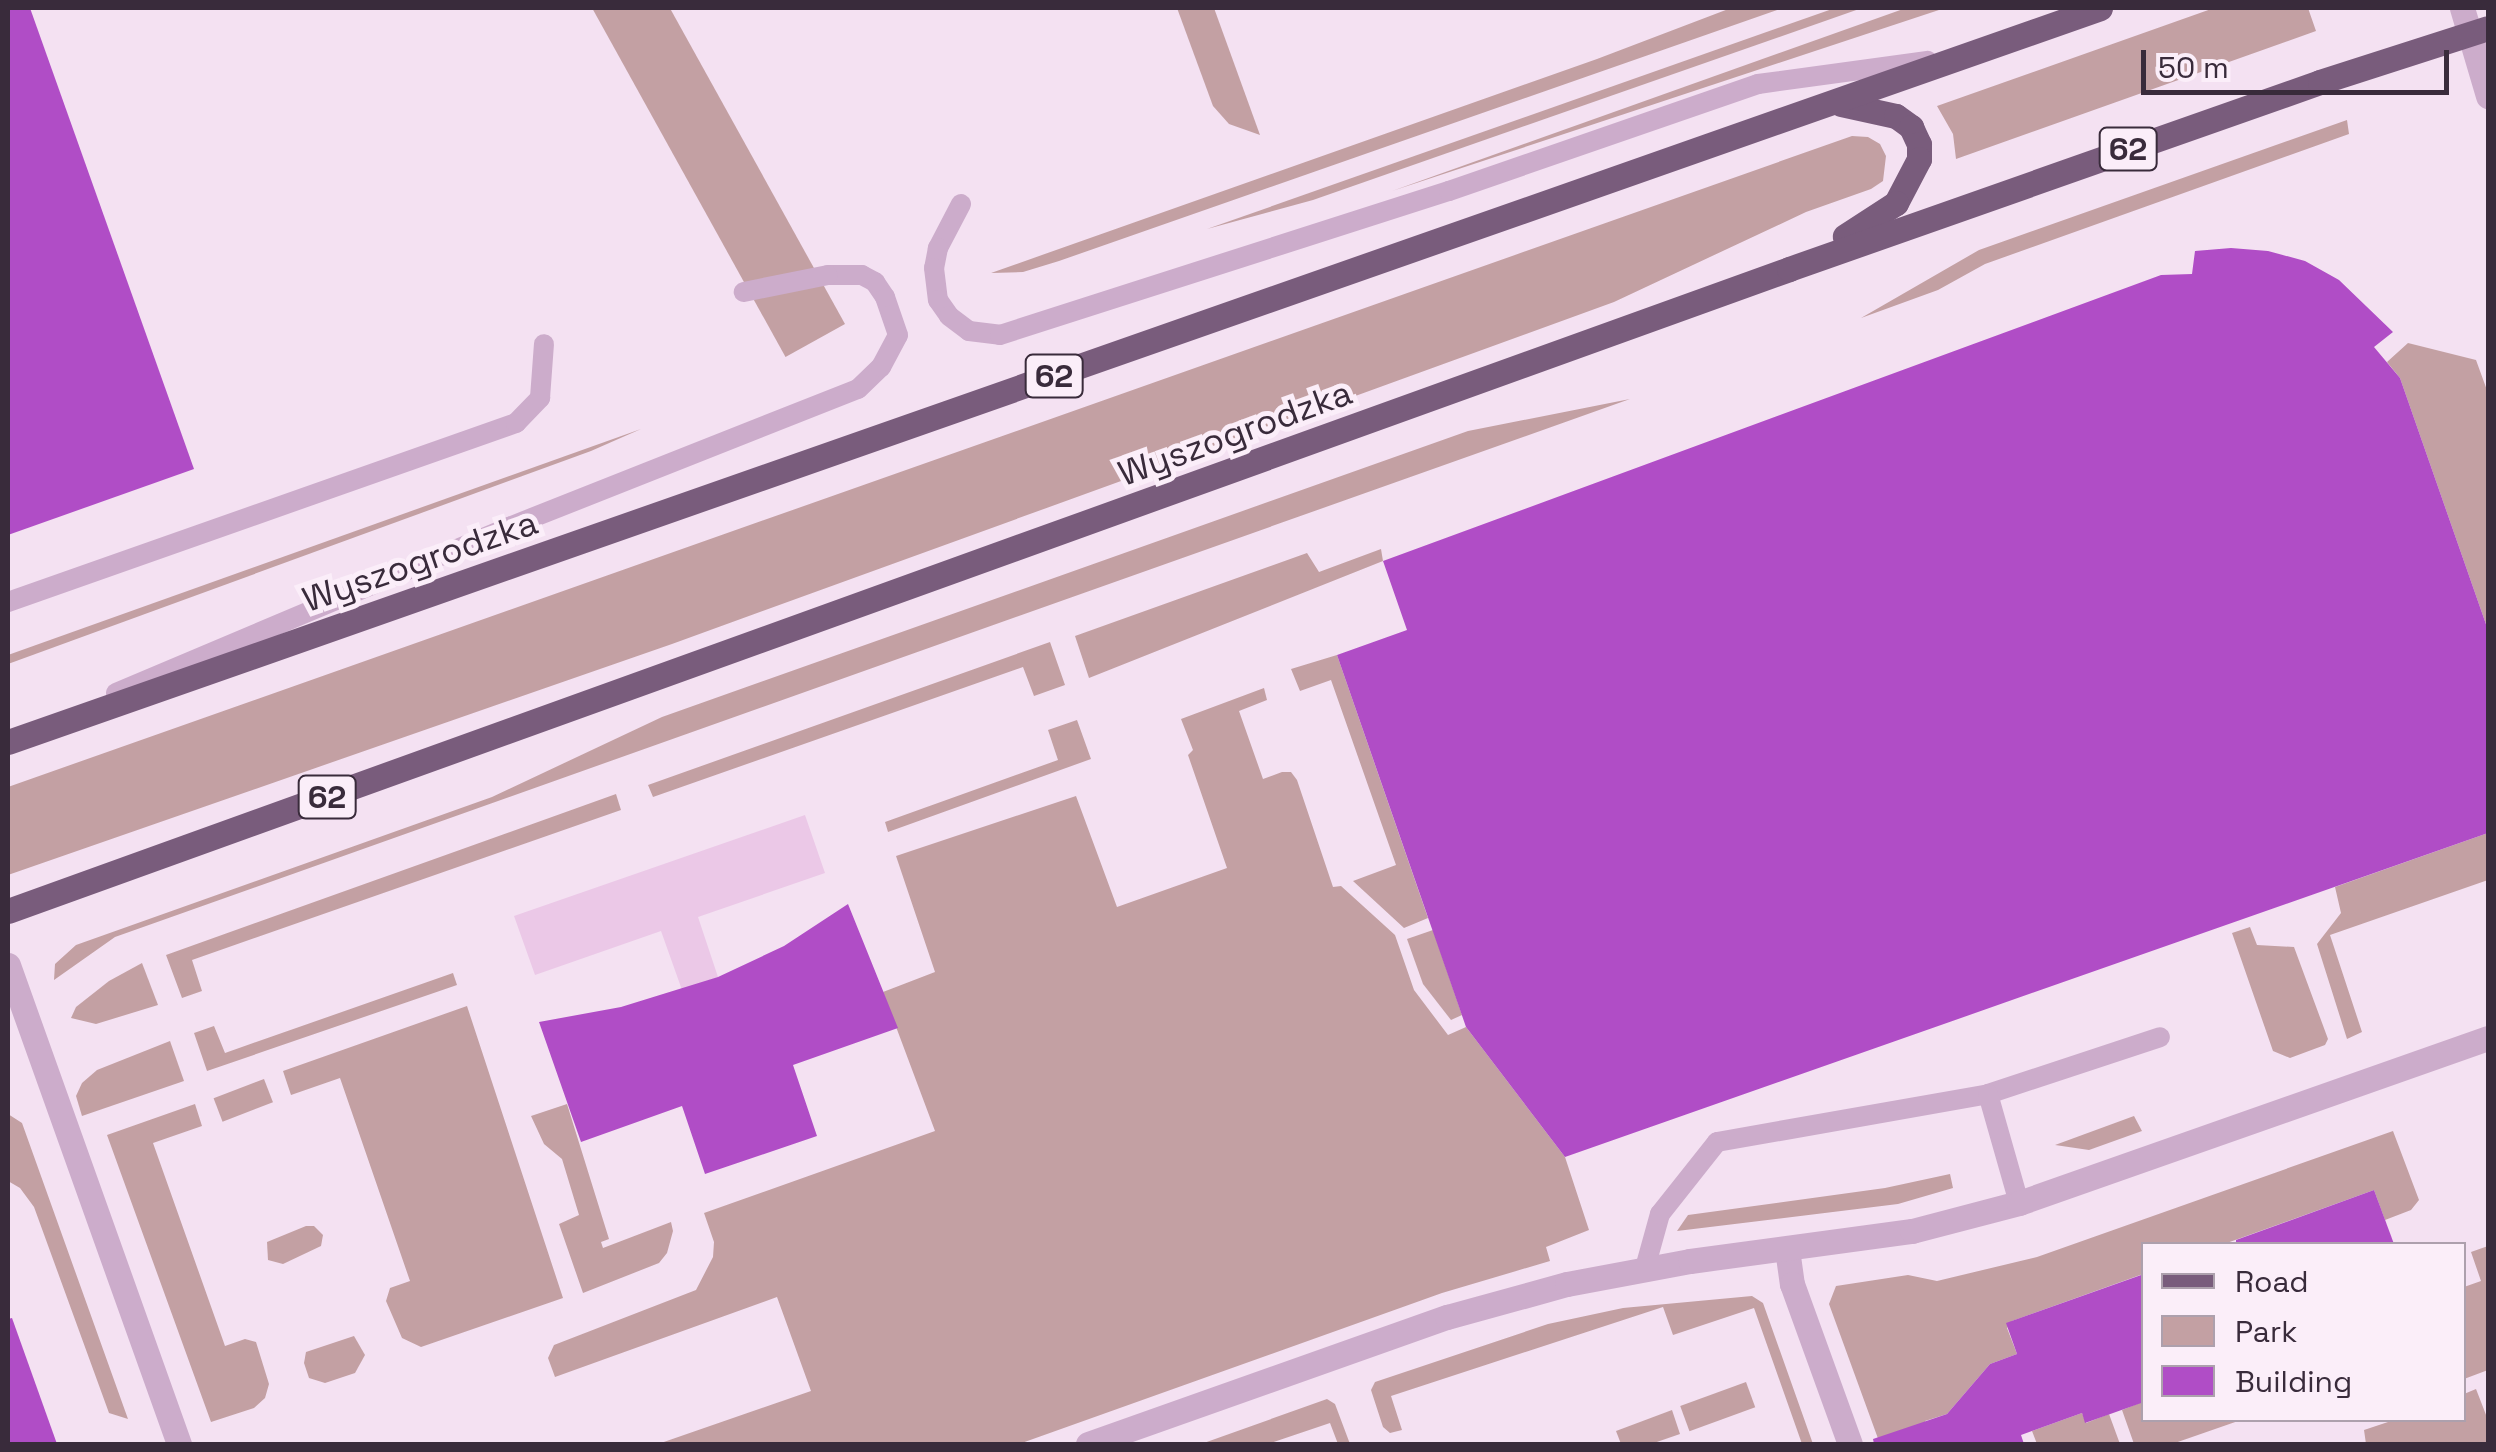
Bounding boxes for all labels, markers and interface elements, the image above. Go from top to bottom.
scale bar [2146,30,2454,92]
text: 50 m [2158,48,2229,87]
road number: 62 [2098,122,2158,176]
road number: 62 [1024,349,1084,403]
street label: Wyszogrodzka [1112,371,1358,495]
street label: Wyszogrodzka [297,501,543,621]
road number: 62 [297,770,357,824]
legend [2141,1242,2466,1422]
text: Road [2235,1262,2309,1301]
text: Park [2235,1312,2297,1351]
text: Building [2235,1362,2352,1401]

